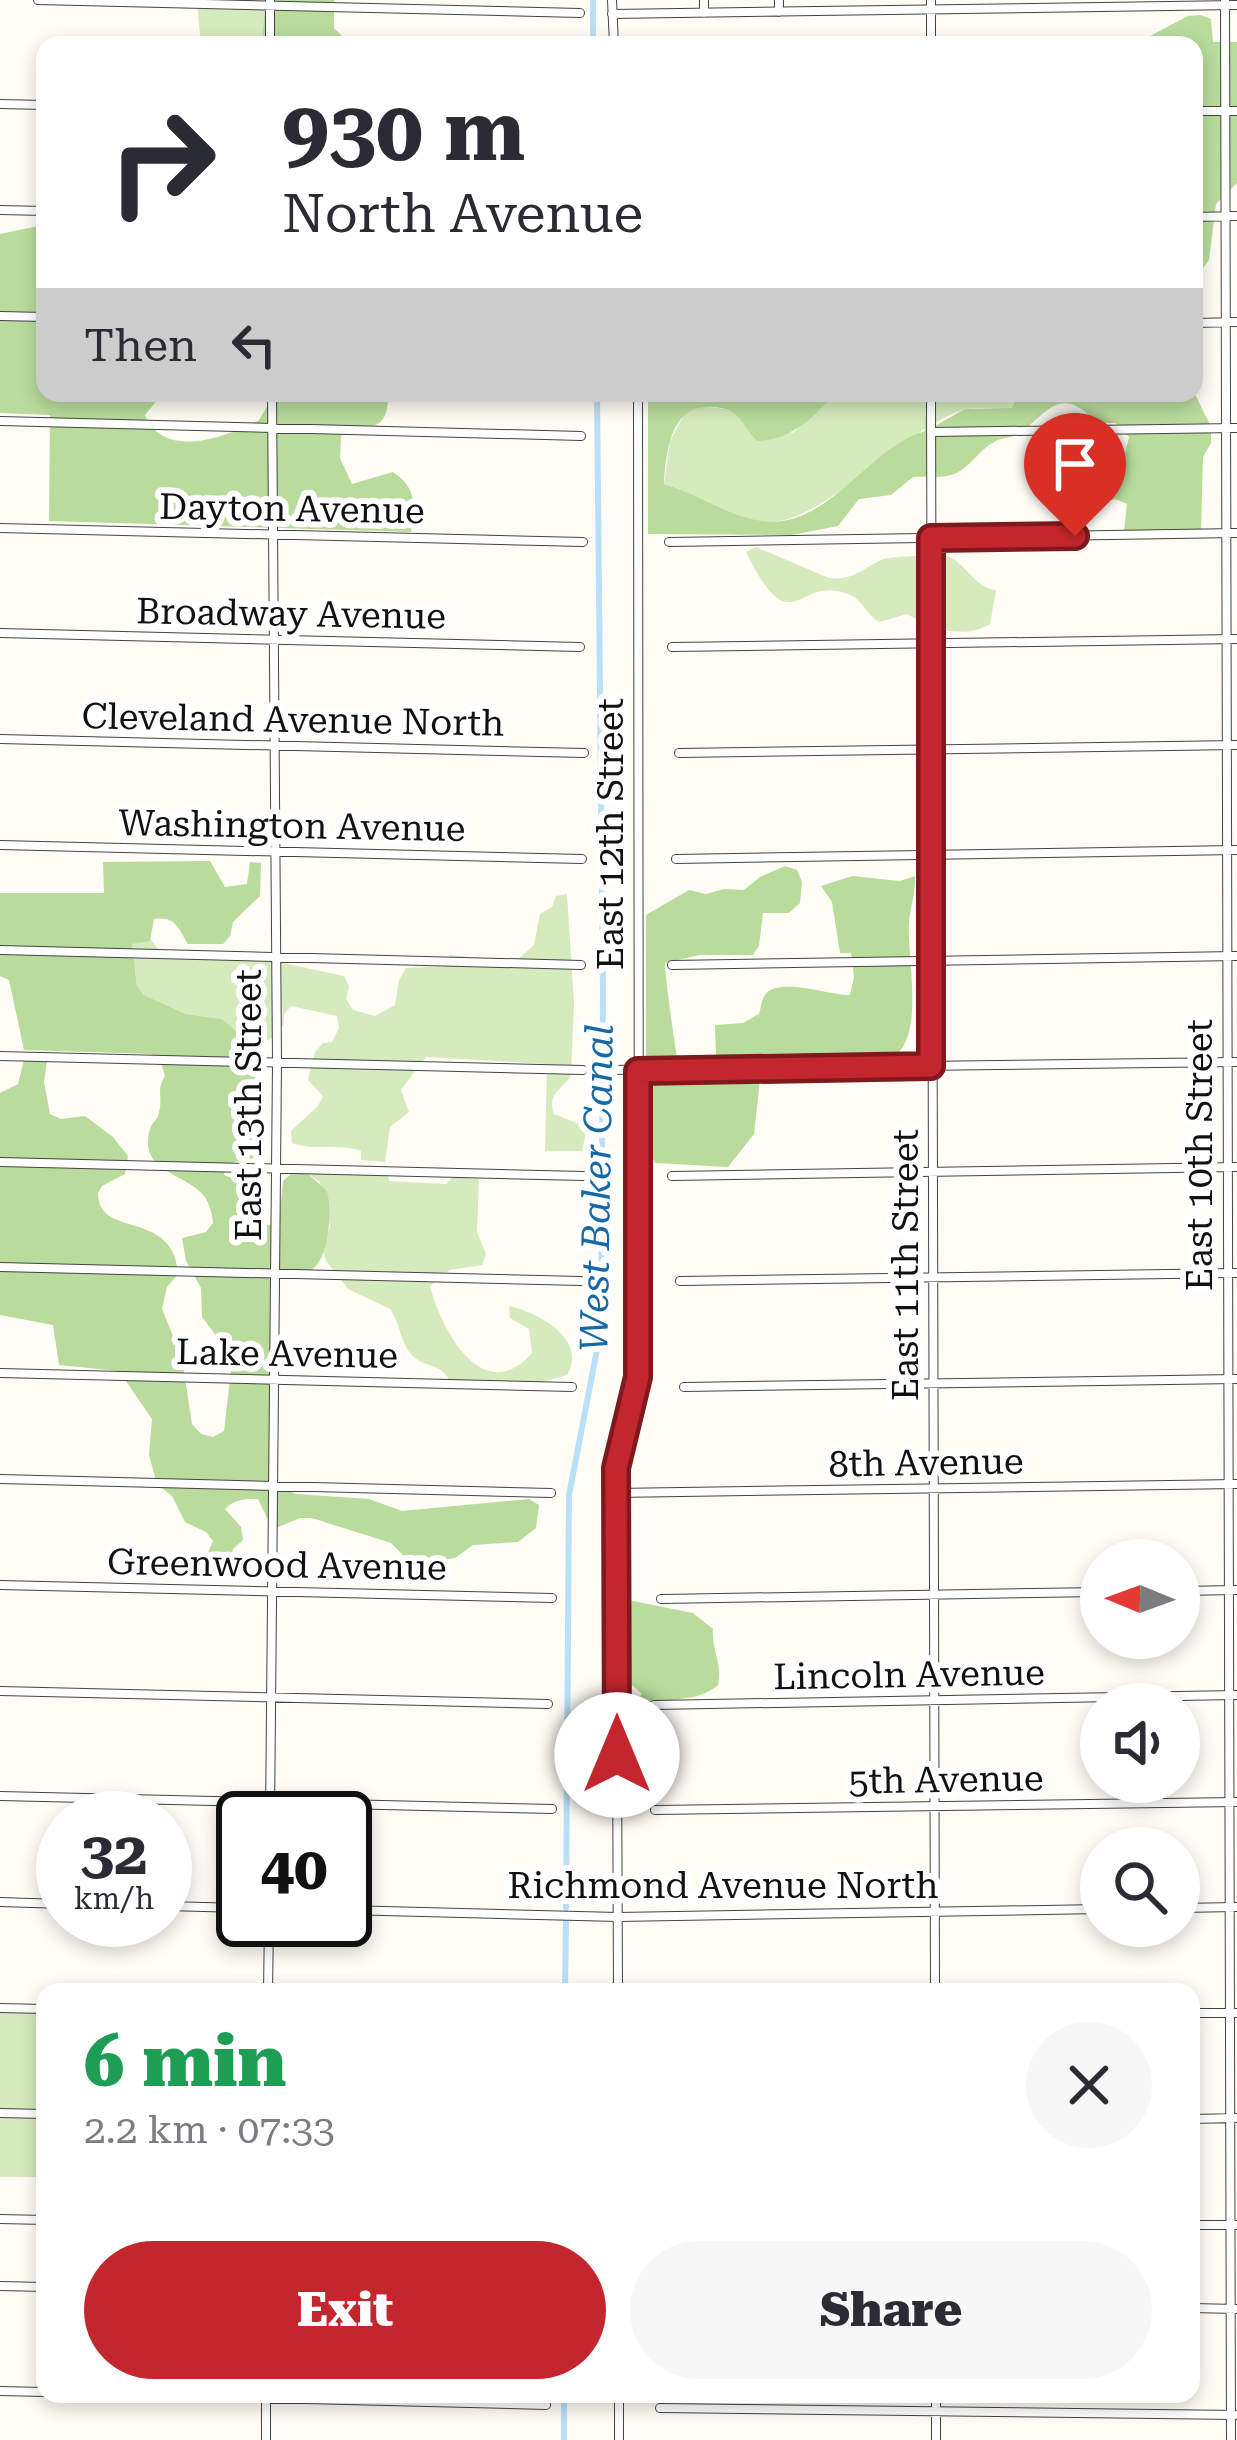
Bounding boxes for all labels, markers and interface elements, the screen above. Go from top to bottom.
text: 930 m [282,82,525,180]
icon: right [84,84,240,240]
text: North Avenue [282,182,643,245]
icon: left [221,312,287,378]
text: Then [84,319,197,372]
pin [1024,413,1126,536]
icon: arrive [1042,431,1108,497]
street label: Dayton Avenue [159,486,425,532]
street label: Broadway Avenue [136,590,446,638]
street label: Cleveland Avenue North [81,695,505,745]
street label: East 12th Street [590,698,632,970]
street label: Washington Avenue [118,802,466,850]
street label: East 13th Street [228,969,270,1241]
street label: East 10th Street [1179,1019,1221,1291]
water label: West Baker Canal [571,1024,623,1352]
street label: East 11th Street [885,1129,927,1401]
street label: Lake Avenue [176,1331,398,1377]
street label: 8th Avenue [828,1440,1024,1486]
north arrow [1080,1539,1200,1659]
map controls [1080,1539,1200,1947]
street label: Greenwood Avenue [107,1541,447,1589]
street label: Lincoln Avenue [773,1652,1045,1698]
button: sound [1080,1683,1200,1803]
position arrow [554,1692,680,1818]
street label: 5th Avenue [848,1757,1044,1803]
speed limit sign: 40 [216,1791,372,1947]
text: 32 [80,1818,148,1889]
button: search [1080,1827,1200,1947]
street label: Richmond Avenue North [508,1865,938,1907]
text: km/h [74,1881,154,1916]
text: 6 min [84,2019,286,2104]
button: close [1026,2022,1152,2148]
text: 2.2 km · 07:33 [84,2107,335,2153]
button: Exit [84,2241,606,2379]
button: Share [630,2241,1152,2379]

